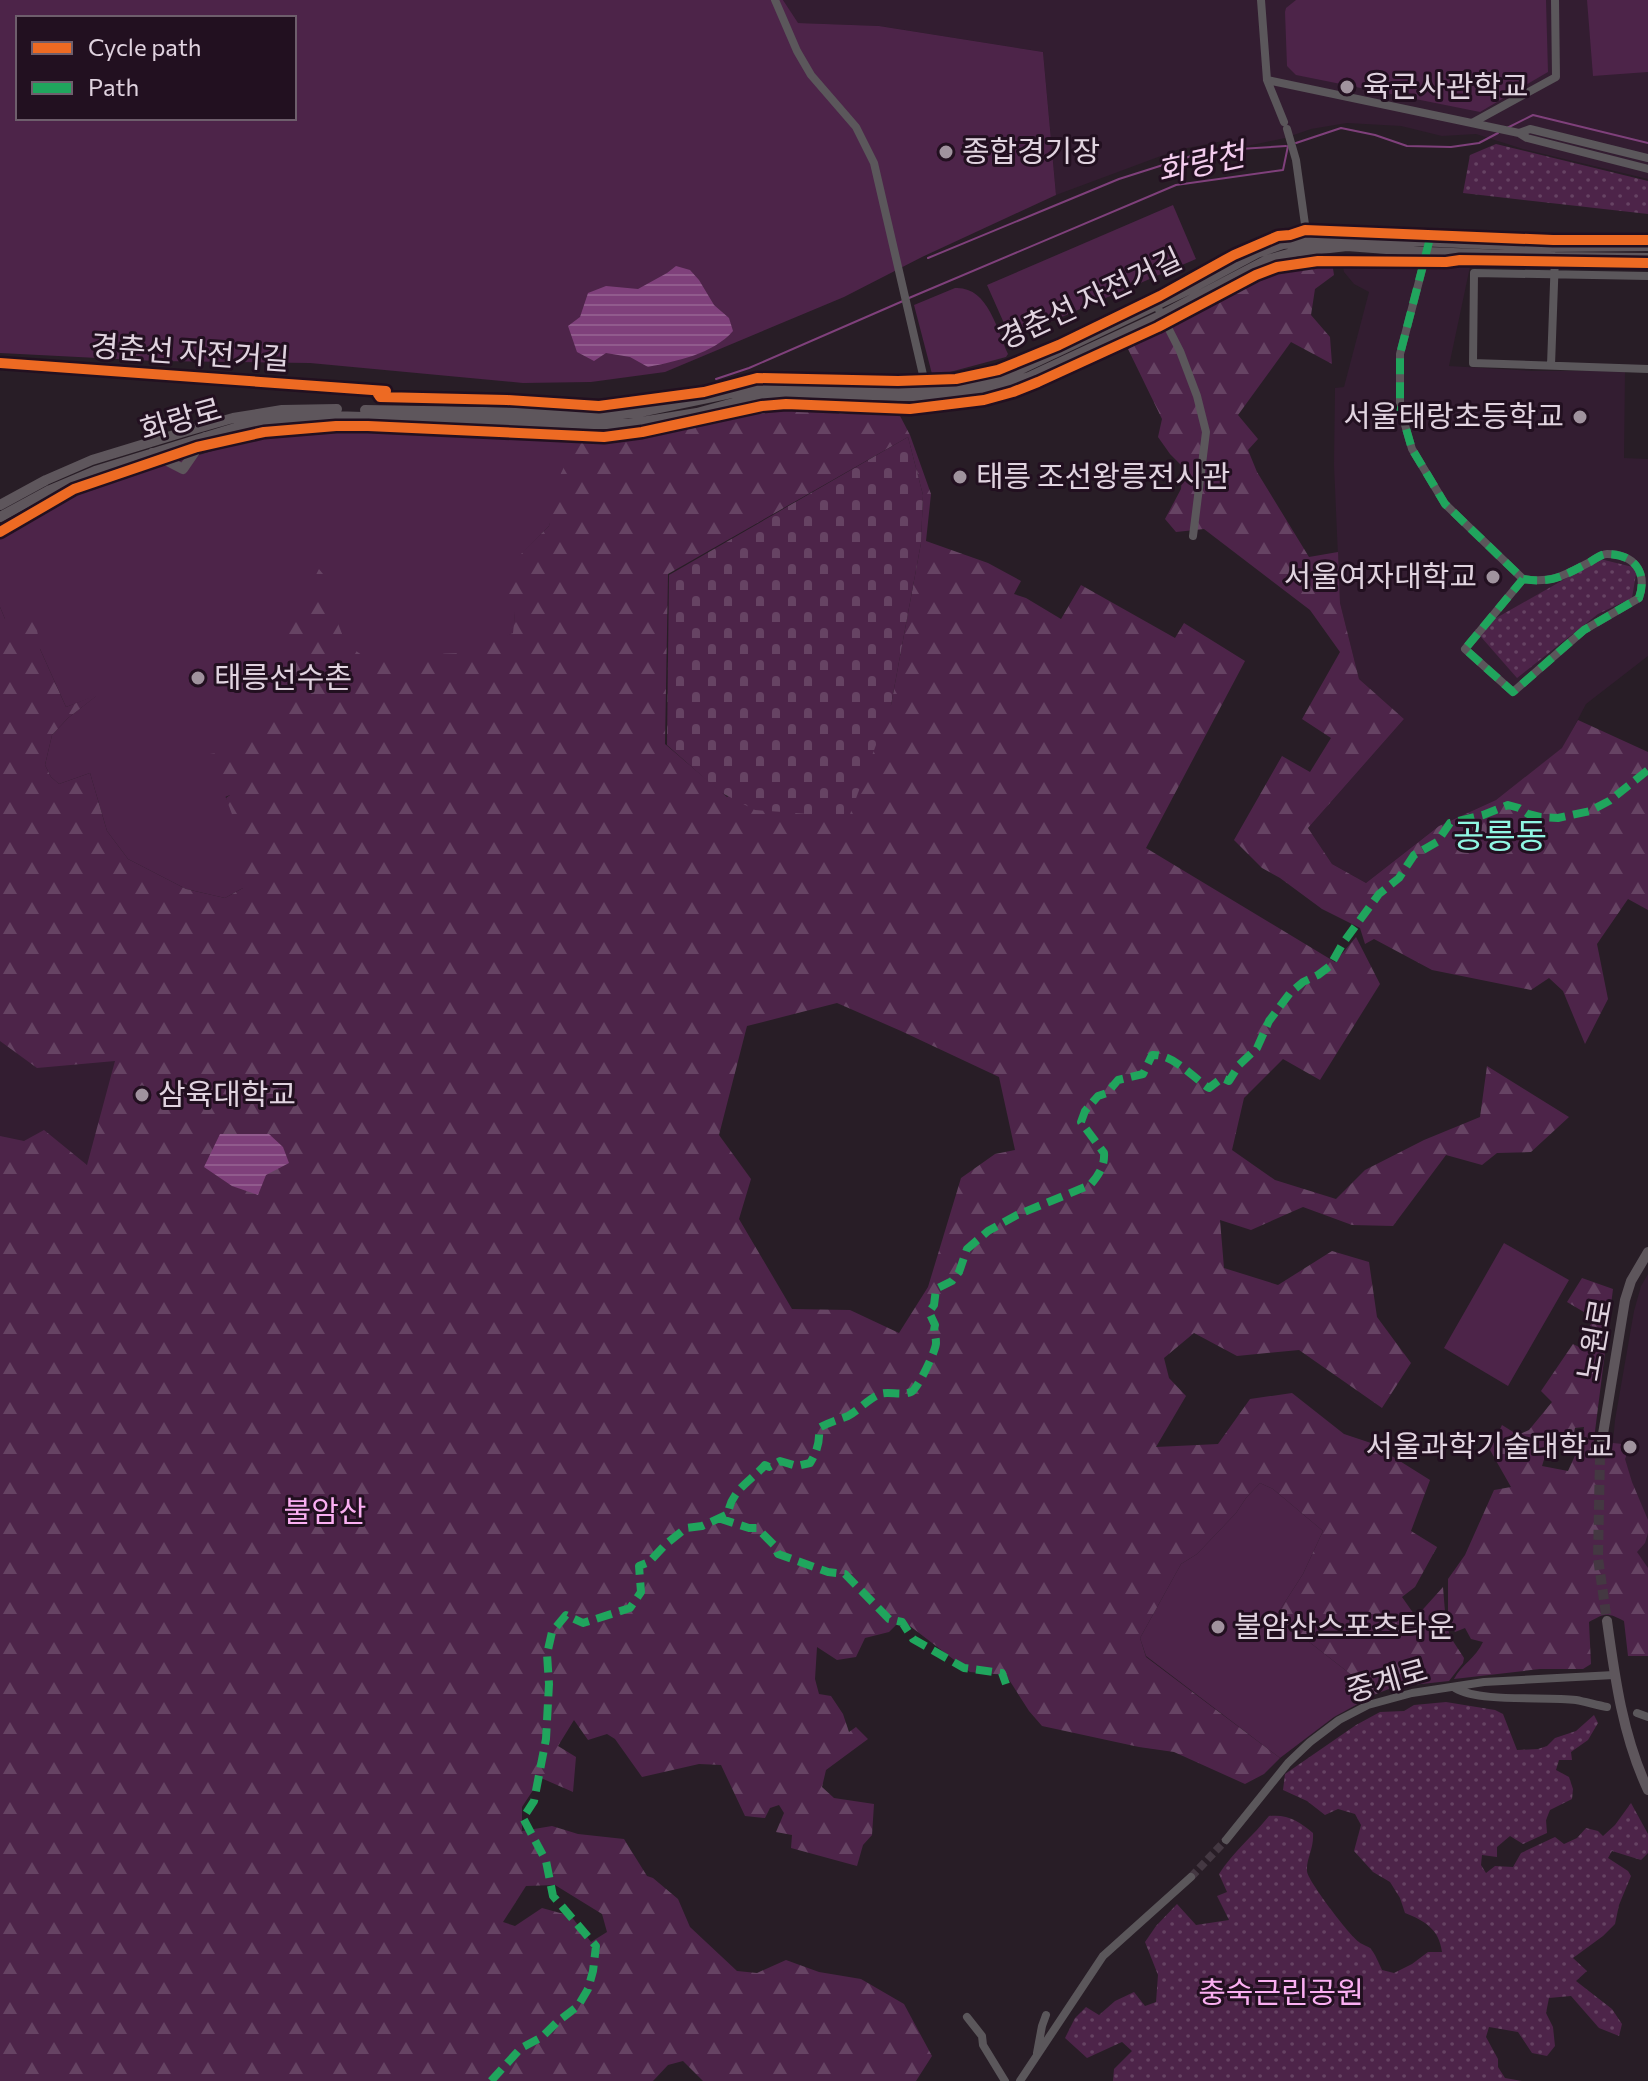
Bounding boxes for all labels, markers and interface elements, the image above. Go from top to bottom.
legend [16,16,296,120]
text: Cycle path [88,32,202,61]
place label: 육군사관학교 [1363,66,1529,103]
text: Path [88,72,139,101]
marker: 육군사관학교 [1338,78,1356,96]
place label: 종합경기장 [962,131,1100,168]
water label: 화랑천 [1153,132,1251,190]
marker: 종합경기장 [937,143,955,161]
street label: 경춘선 자전거길 [991,238,1187,356]
street label: 경춘선 자전거길 [90,325,291,376]
street label: 화랑로 [135,388,225,447]
place label: 서울태랑초등학교 [1343,396,1564,433]
marker: 서울태랑초등학교 [1571,408,1589,426]
place label: 태릉 조선왕릉전시관 [976,456,1230,493]
marker: 태릉 조선왕릉전시관 [951,468,969,486]
place label: 서울여자대학교 [1284,556,1477,593]
marker: 서울여자대학교 [1484,568,1502,586]
place label: 태릉선수촌 [214,657,352,694]
marker: 태릉선수촌 [189,669,207,687]
district label: 공릉동 [1453,813,1547,855]
place label: 삼육대학교 [158,1074,296,1111]
marker: 삼육대학교 [133,1086,151,1104]
street label: 노원로 [1567,1296,1618,1384]
place label: 서울과학기술대학교 [1366,1426,1614,1463]
marker: 서울과학기술대학교 [1621,1438,1639,1456]
park label: 불암산 [284,1491,366,1528]
place label: 불암산스포츠타운 [1234,1606,1455,1643]
marker: 불암산스포츠타운 [1209,1618,1227,1636]
street label: 중계로 [1341,1649,1431,1708]
park label: 충숙근린공원 [1198,1972,1364,2009]

